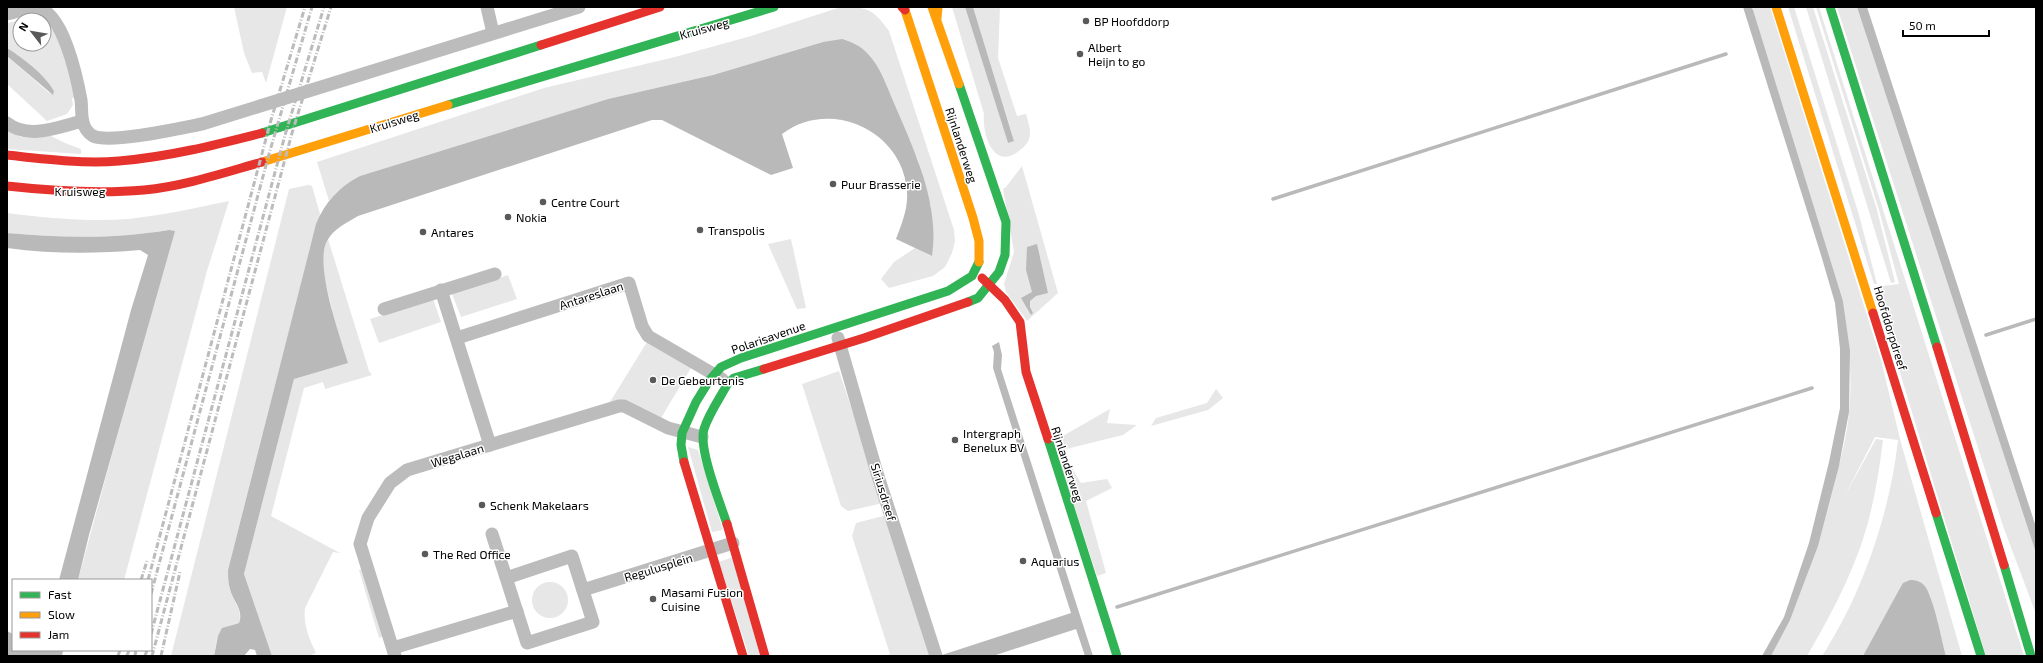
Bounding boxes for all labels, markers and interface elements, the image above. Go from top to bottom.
north arrow [12,12,52,52]
scale bar [1903,12,1989,38]
street label: Kruisweg [678,14,731,42]
place label: BP Hoofddorp [1094,14,1169,28]
marker: BP Hoofddorp [1081,16,1091,26]
text: 50 m [1909,18,1936,32]
text: N [15,20,31,33]
place label: Albert Heijn to go [1088,40,1146,69]
marker: Albert Heijn to go [1075,49,1085,59]
street label: Rijnlanderweg [942,105,981,185]
street label: Kruisweg [368,107,421,135]
place label: Puur Brasserie [841,177,921,191]
marker: Puur Brasserie [828,179,838,189]
street label: Kruisweg [55,184,106,198]
place label: Centre Court [551,195,620,209]
marker: Centre Court [538,197,548,207]
place label: Nokia [516,210,547,224]
marker: Nokia [503,212,513,222]
place label: Transpolis [708,223,765,237]
place label: Antares [431,225,474,239]
marker: Transpolis [695,225,705,235]
marker: Antares [418,227,428,237]
street label: Antareslaan [557,278,625,312]
street label: Hoofddorpdreef [1872,284,1911,372]
street label: Polarisavenue [729,318,807,356]
place label: De Gebeurtenis [661,373,744,387]
marker: De Gebeurtenis [648,375,658,385]
street label: Rijnlanderweg [1048,424,1087,504]
place label: Intergraph Benelux BV [963,426,1025,454]
marker: Intergraph Benelux BV [950,435,960,445]
street label: Wegalaan [429,440,485,470]
street label: Siriusdreef [869,462,900,523]
place label: Schenk Makelaars [490,498,589,512]
marker: Schenk Makelaars [477,500,487,510]
place label: The Red Office [433,547,511,561]
marker: The Red Office [420,549,430,559]
street label: Regulusplein [622,550,694,584]
place label: Aquarius [1031,554,1079,568]
marker: Aquarius [1018,556,1028,566]
legend [12,579,152,651]
place label: Masami Fusion Cuisine [661,585,743,613]
text: Fast [48,587,72,601]
marker: Masami Fusion Cuisine [648,594,658,604]
text: Slow [48,607,75,621]
text: Jam [48,627,69,641]

